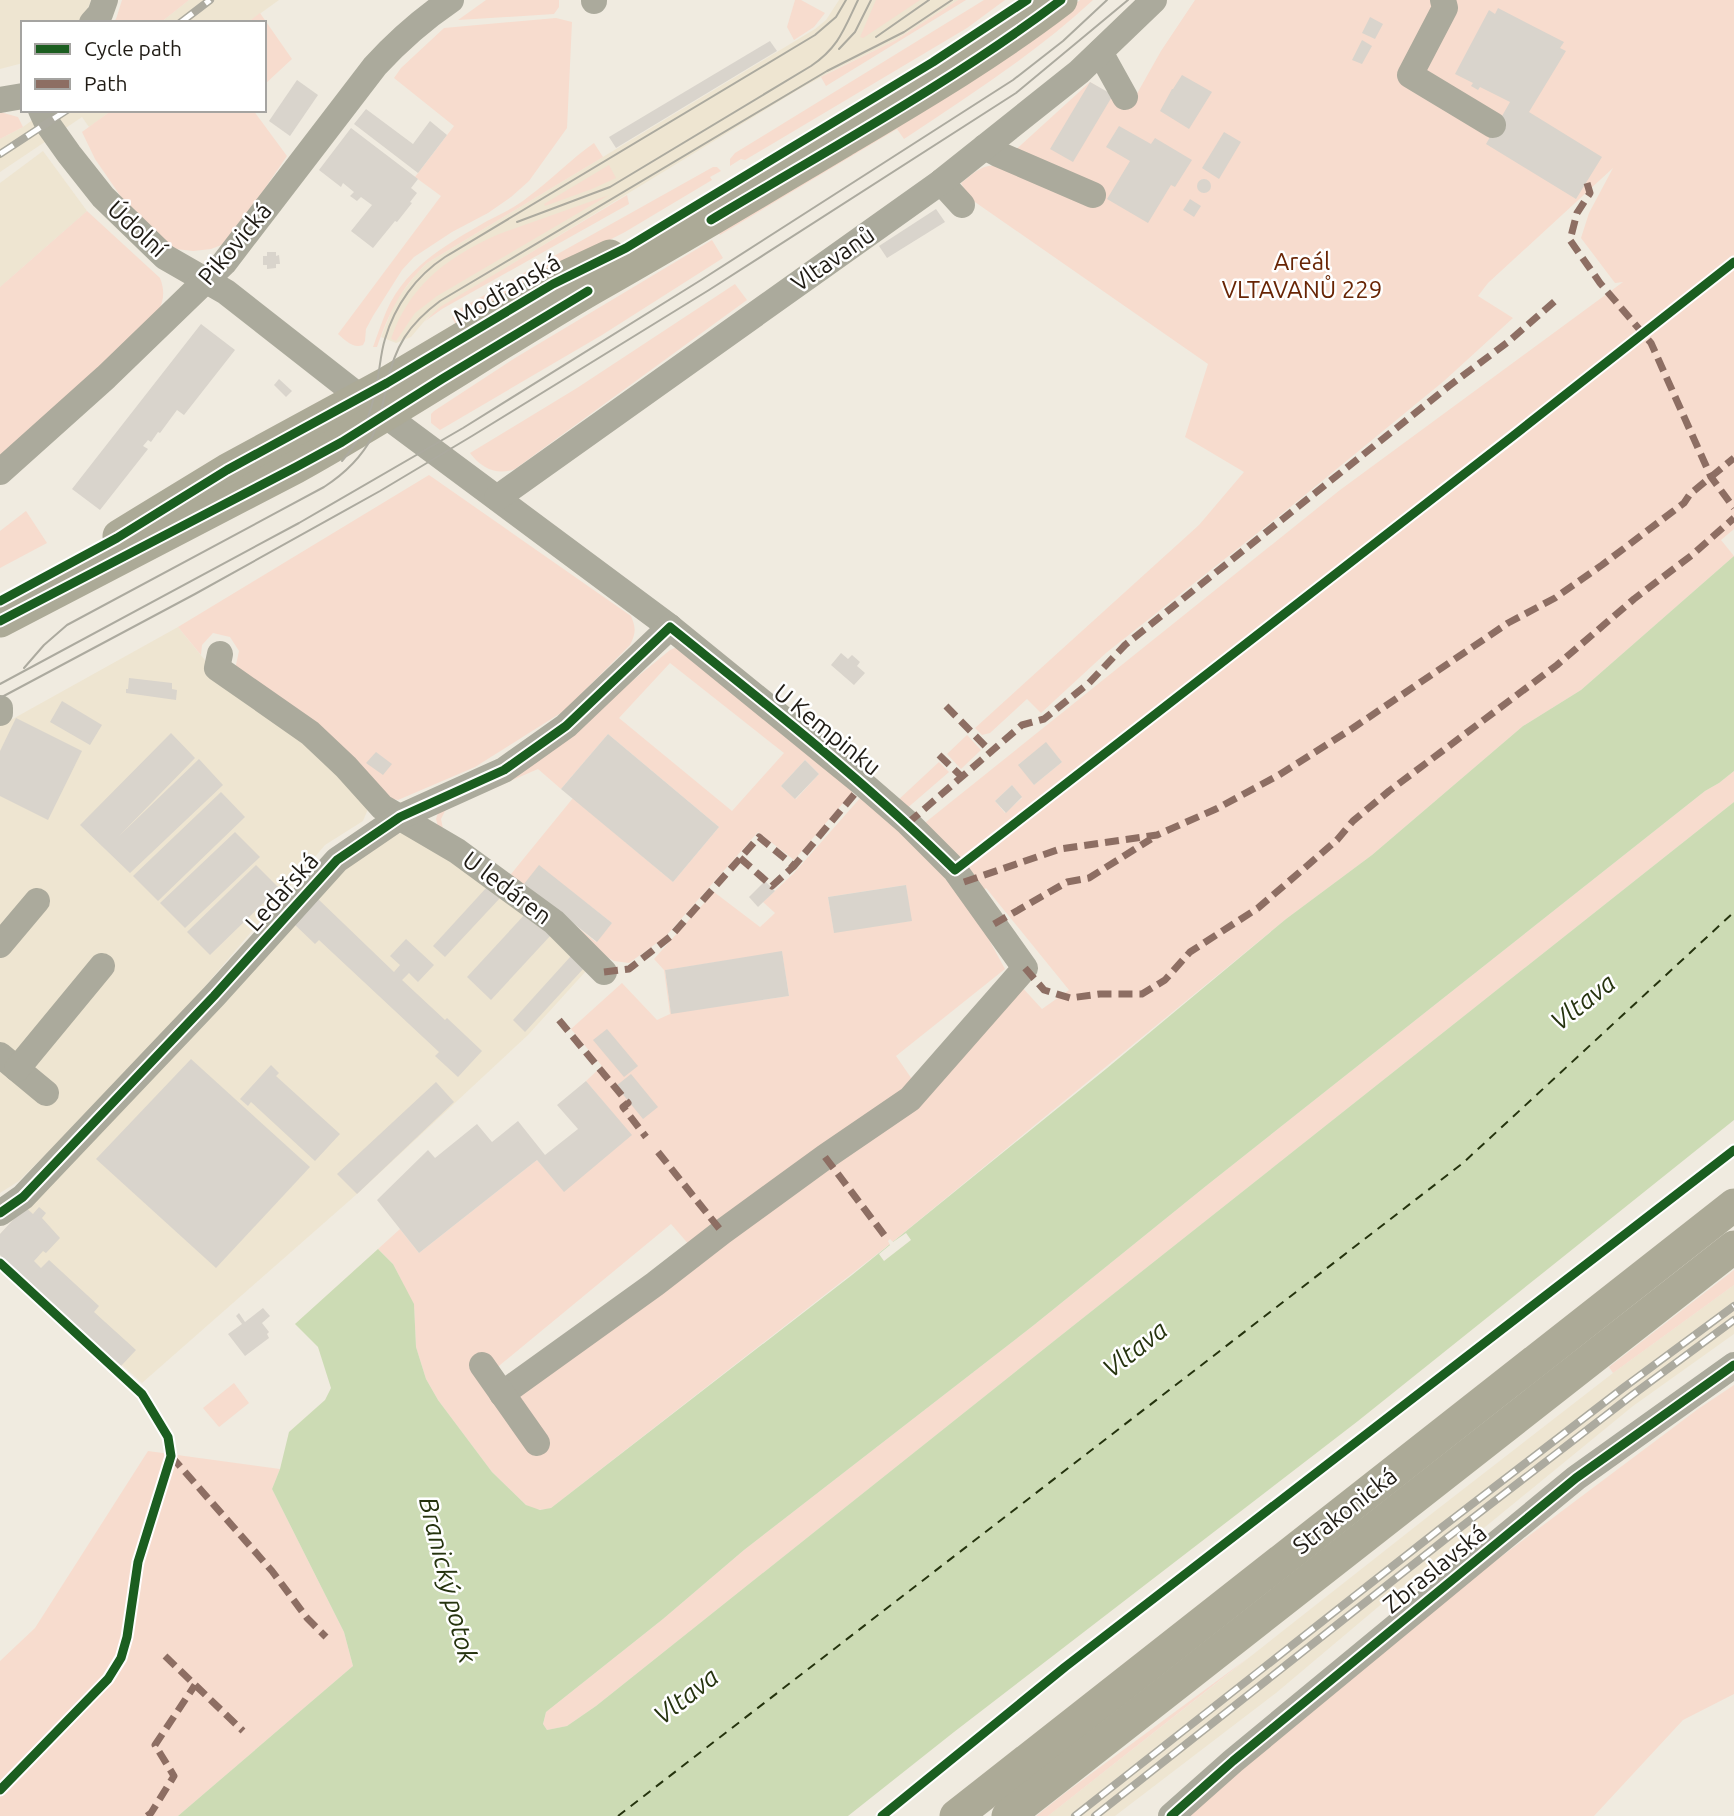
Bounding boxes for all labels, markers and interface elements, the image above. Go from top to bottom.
legend [21,21,266,112]
text: Cycle path [84,36,182,60]
text: Path [84,71,127,95]
street label: Údolní [102,194,174,263]
street label: Pikovická [192,197,277,290]
street label: Vltavanů [786,220,879,297]
street label: Modřanská [449,248,565,331]
park label: Areál VLTAVANŮ 229 [1222,248,1382,303]
street label: U Kempinku [768,678,886,781]
street label: U ledáren [458,846,557,930]
street label: Ledařská [240,847,324,936]
water label: Vltava [1545,967,1621,1036]
water label: Vltava [1097,1314,1173,1383]
street label: Strakonická [1287,1462,1402,1559]
water label: Branický potok [414,1494,483,1667]
street label: Zbraslavská [1378,1519,1492,1618]
water label: Vltava [648,1661,724,1730]

